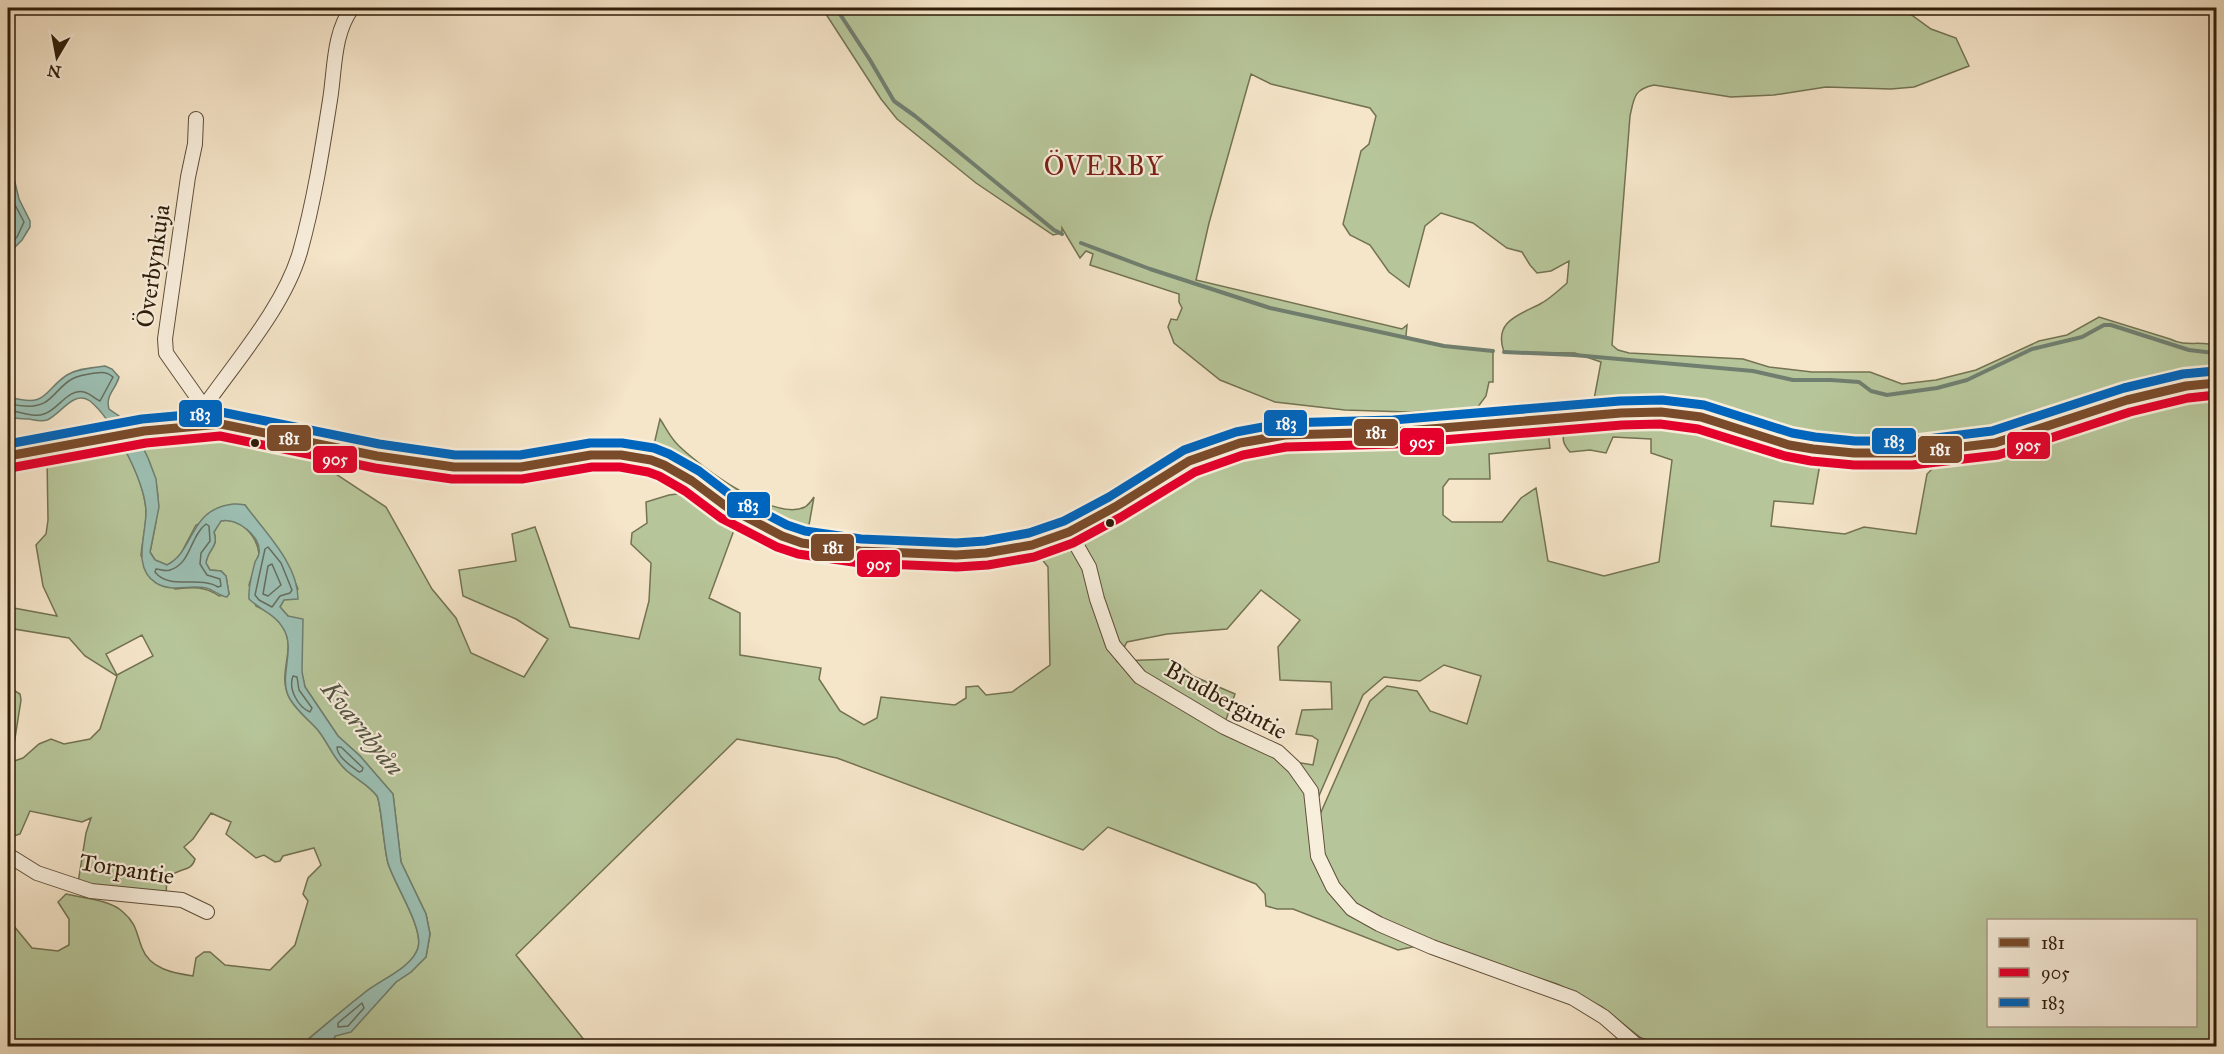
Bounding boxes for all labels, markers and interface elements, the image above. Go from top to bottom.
north arrow [27,27,87,87]
text: N [46,61,63,82]
district label: ÖVERBY [1044,149,1164,182]
street label: Överbynkuja [130,202,177,329]
line badge: 183 [178,399,223,428]
text: 183 [189,405,211,425]
line badge: 183 [1263,409,1308,437]
text: 183 [1275,414,1297,434]
line badge: 181 [1353,418,1399,447]
text: 181 [1365,423,1387,442]
line badge: 181 [266,424,312,452]
line badge: 905 [1399,427,1445,456]
line badge: 183 [1871,427,1917,455]
text: 181 [278,429,300,448]
line badge: 905 [2006,431,2051,460]
text: 183 [1883,432,1905,452]
text: 905 [1409,433,1435,453]
line badge: 181 [1917,435,1963,464]
text: 905 [2015,436,2041,456]
unlabelled marker [249,437,261,449]
text: 181 [1929,440,1951,459]
line badge: 905 [312,445,358,474]
text: 905 [322,450,348,470]
line badge: 183 [726,491,771,519]
text: 183 [737,496,759,516]
unlabelled marker [1104,517,1116,529]
line badge: 181 [810,533,855,562]
text: 181 [822,538,844,557]
line badge: 905 [856,549,901,578]
text: 905 [866,555,892,575]
street label: Brudbergintie [1159,654,1293,746]
water label: Kvarnbyån [313,672,412,783]
street label: Torpantie [77,847,177,891]
legend [1987,919,2197,1027]
text: 181 [2041,932,2065,954]
text: 905 [2041,962,2070,984]
text: 183 [2041,992,2065,1014]

